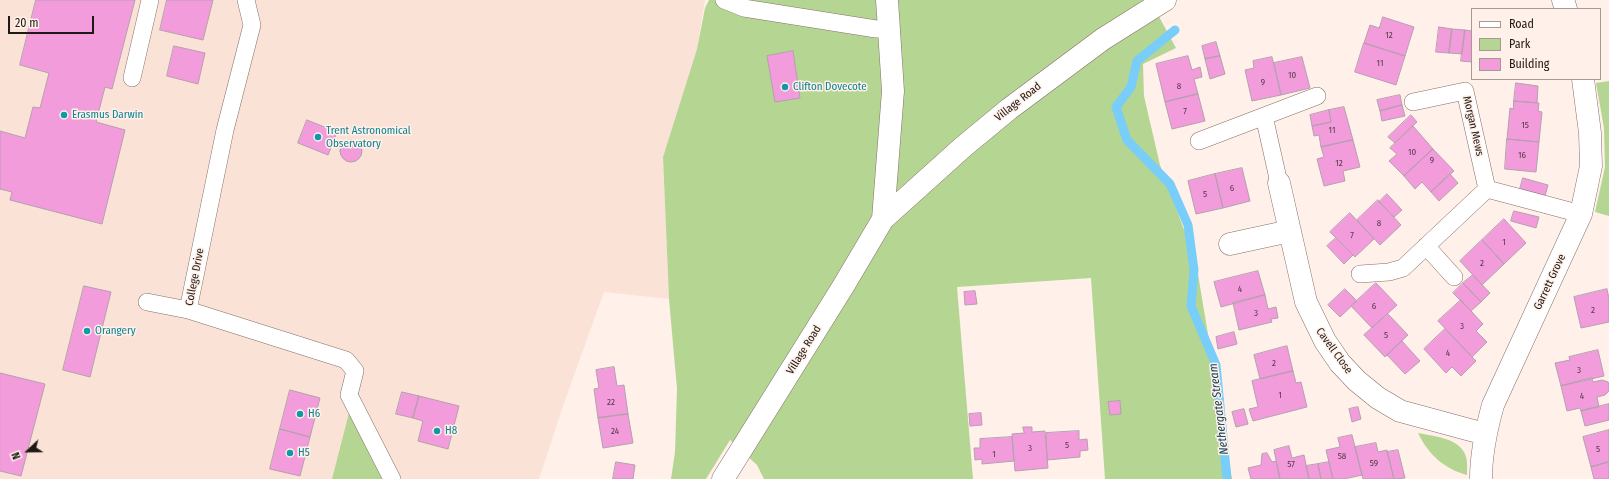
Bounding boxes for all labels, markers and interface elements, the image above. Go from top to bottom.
scale bar [10,8,96,34]
legend [1471,8,1601,80]
text: 20 m [15,16,39,30]
text: Road [1509,17,1534,31]
house number: 12 [1385,30,1393,40]
text: Park [1509,37,1530,51]
text: Building [1509,57,1549,71]
house number: 11 [1377,58,1383,68]
house number: 10 [1288,70,1296,80]
house number: 9 [1261,77,1265,87]
place label: Clifton Dovecote [793,80,867,94]
street label: Village Road [992,80,1044,124]
house number: 8 [1177,81,1181,91]
marker: Clifton Dovecote [780,82,790,92]
street label: Morgan Mews [1460,95,1486,157]
house number: 7 [1183,106,1187,116]
place label: Erasmus Darwin [72,108,143,122]
marker: Erasmus Darwin [59,110,69,120]
house number: 15 [1521,120,1529,130]
place label: Trent Astronomical Observatory [326,124,411,150]
house number: 11 [1329,125,1335,135]
marker: Trent Astronomical Observatory [313,132,323,142]
house number: 10 [1408,147,1416,157]
house number: 16 [1518,150,1526,160]
house number: 9 [1430,155,1434,165]
house number: 12 [1335,158,1343,168]
house number: 6 [1230,183,1234,193]
house number: 5 [1203,189,1207,199]
house number: 8 [1377,218,1381,228]
house number: 7 [1350,230,1354,240]
house number: 1 [1502,237,1506,247]
street label: College Drive [183,247,207,307]
street label: Garrett Grove [1531,252,1569,312]
house number: 2 [1480,258,1484,268]
house number: 4 [1238,284,1242,294]
house number: 6 [1372,301,1376,311]
house number: 2 [1591,305,1595,315]
house number: 3 [1254,308,1258,318]
house number: 3 [1460,321,1464,331]
street label: Village Road [784,323,824,377]
place label: Orangery [95,324,136,338]
street label: Cavell Close [1313,325,1355,377]
marker: Orangery [82,326,92,336]
house number: 5 [1384,330,1388,340]
house number: 4 [1446,348,1450,358]
house number: 2 [1272,358,1276,368]
water label: Nethergate Stream [1206,363,1232,455]
house number: 3 [1577,365,1581,375]
house number: 1 [1278,390,1282,400]
house number: 4 [1580,391,1584,401]
house number: 22 [607,397,615,407]
place label: H6 [308,407,320,421]
marker: H6 [295,409,305,419]
place label: H8 [445,424,457,438]
marker: H8 [432,426,442,436]
house number: 24 [611,426,619,436]
north arrow [8,431,48,471]
house number: 5 [1065,440,1069,450]
house number: 3 [1028,443,1032,453]
house number: 5 [1596,444,1600,454]
place label: H5 [298,446,310,460]
marker: H5 [285,448,295,458]
house number: 1 [992,449,996,459]
text: N [9,450,24,461]
house number: 58 [1338,451,1346,461]
house number: 59 [1370,458,1378,468]
house number: 57 [1287,459,1295,469]

